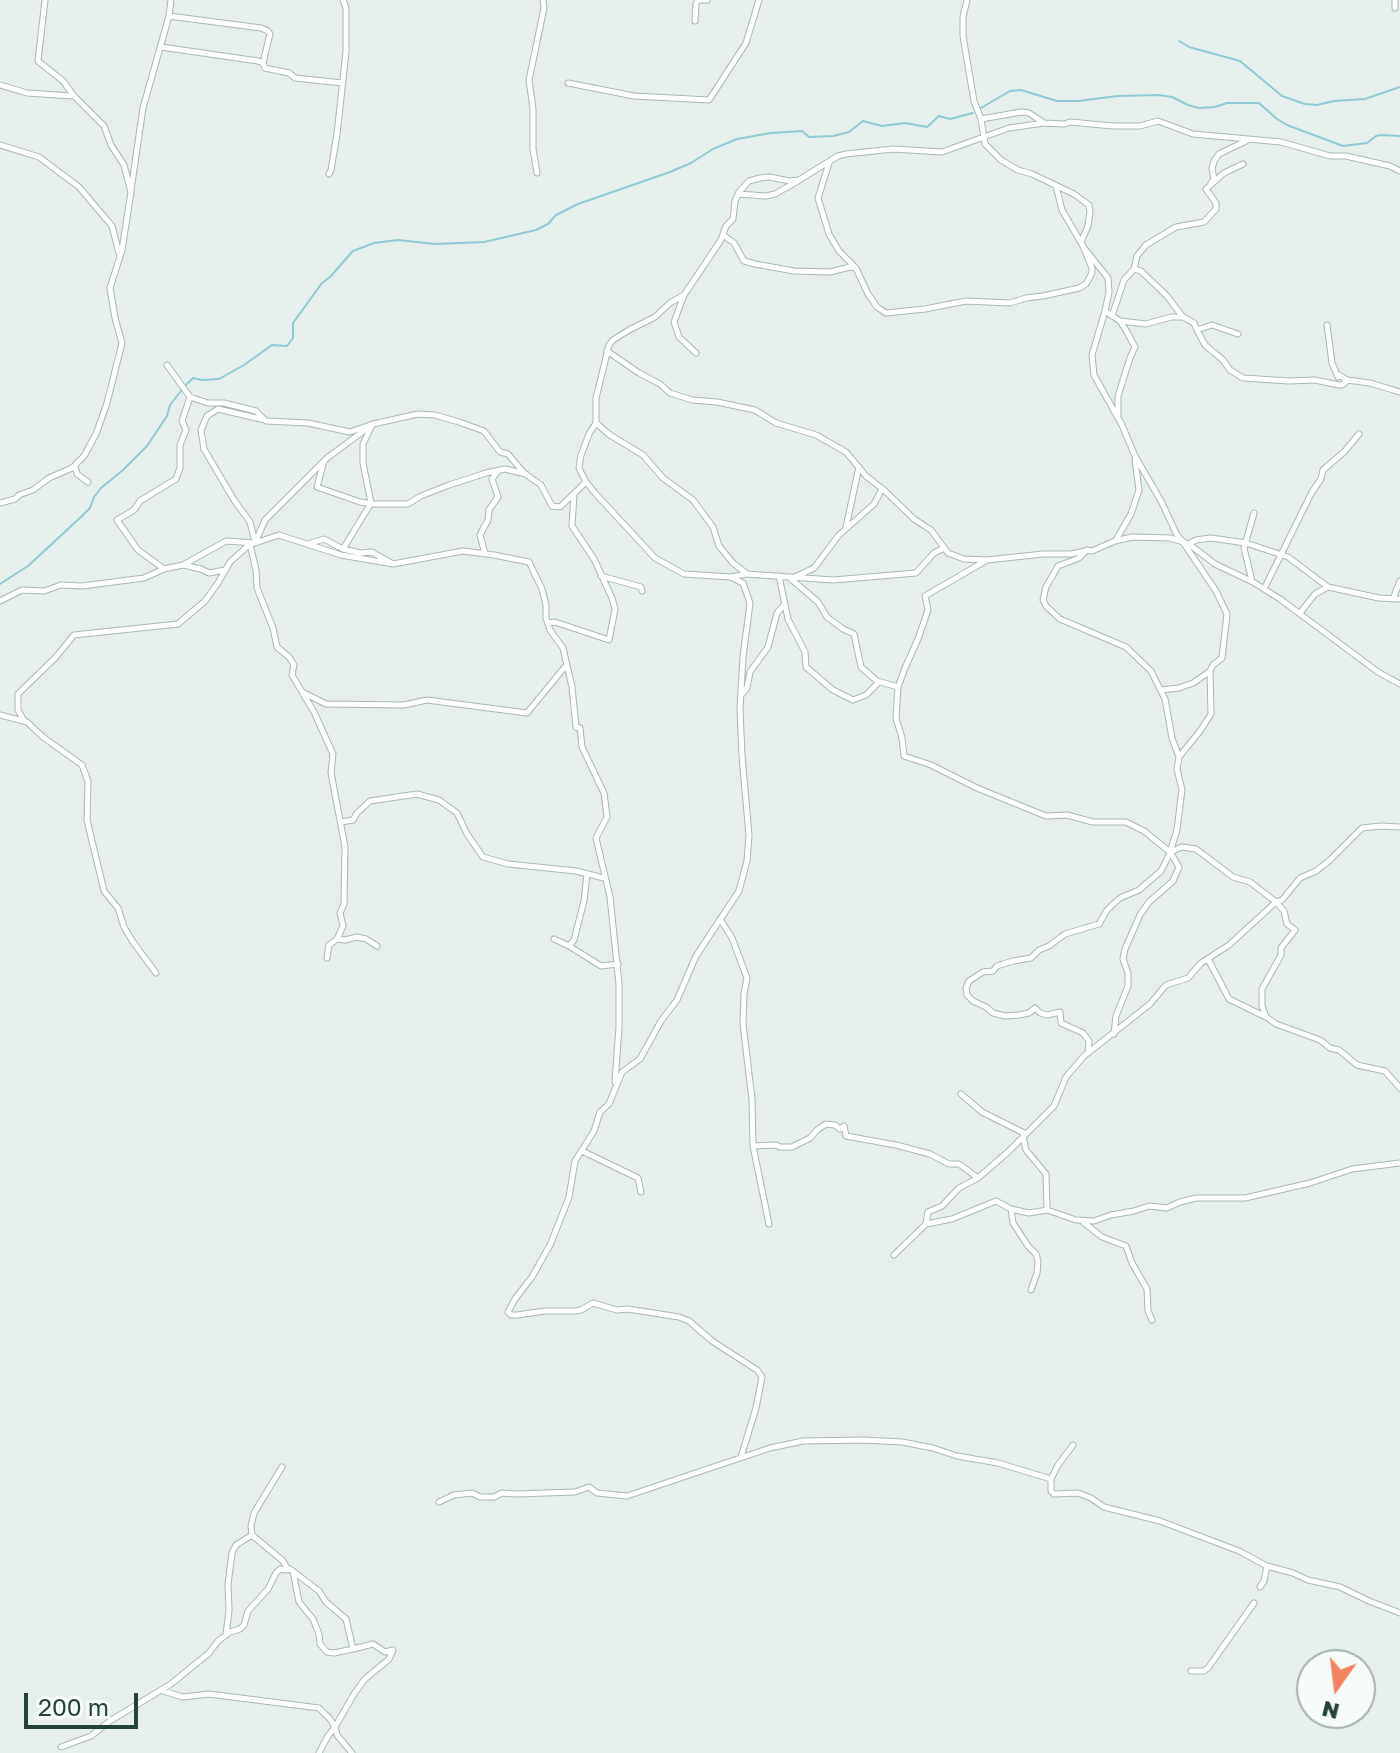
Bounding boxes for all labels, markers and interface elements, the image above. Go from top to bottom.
north arrow [1296,1649,1376,1729]
scale bar [28,1677,142,1727]
text: 200 m [38,1692,109,1721]
text: N [1319,1696,1342,1726]

